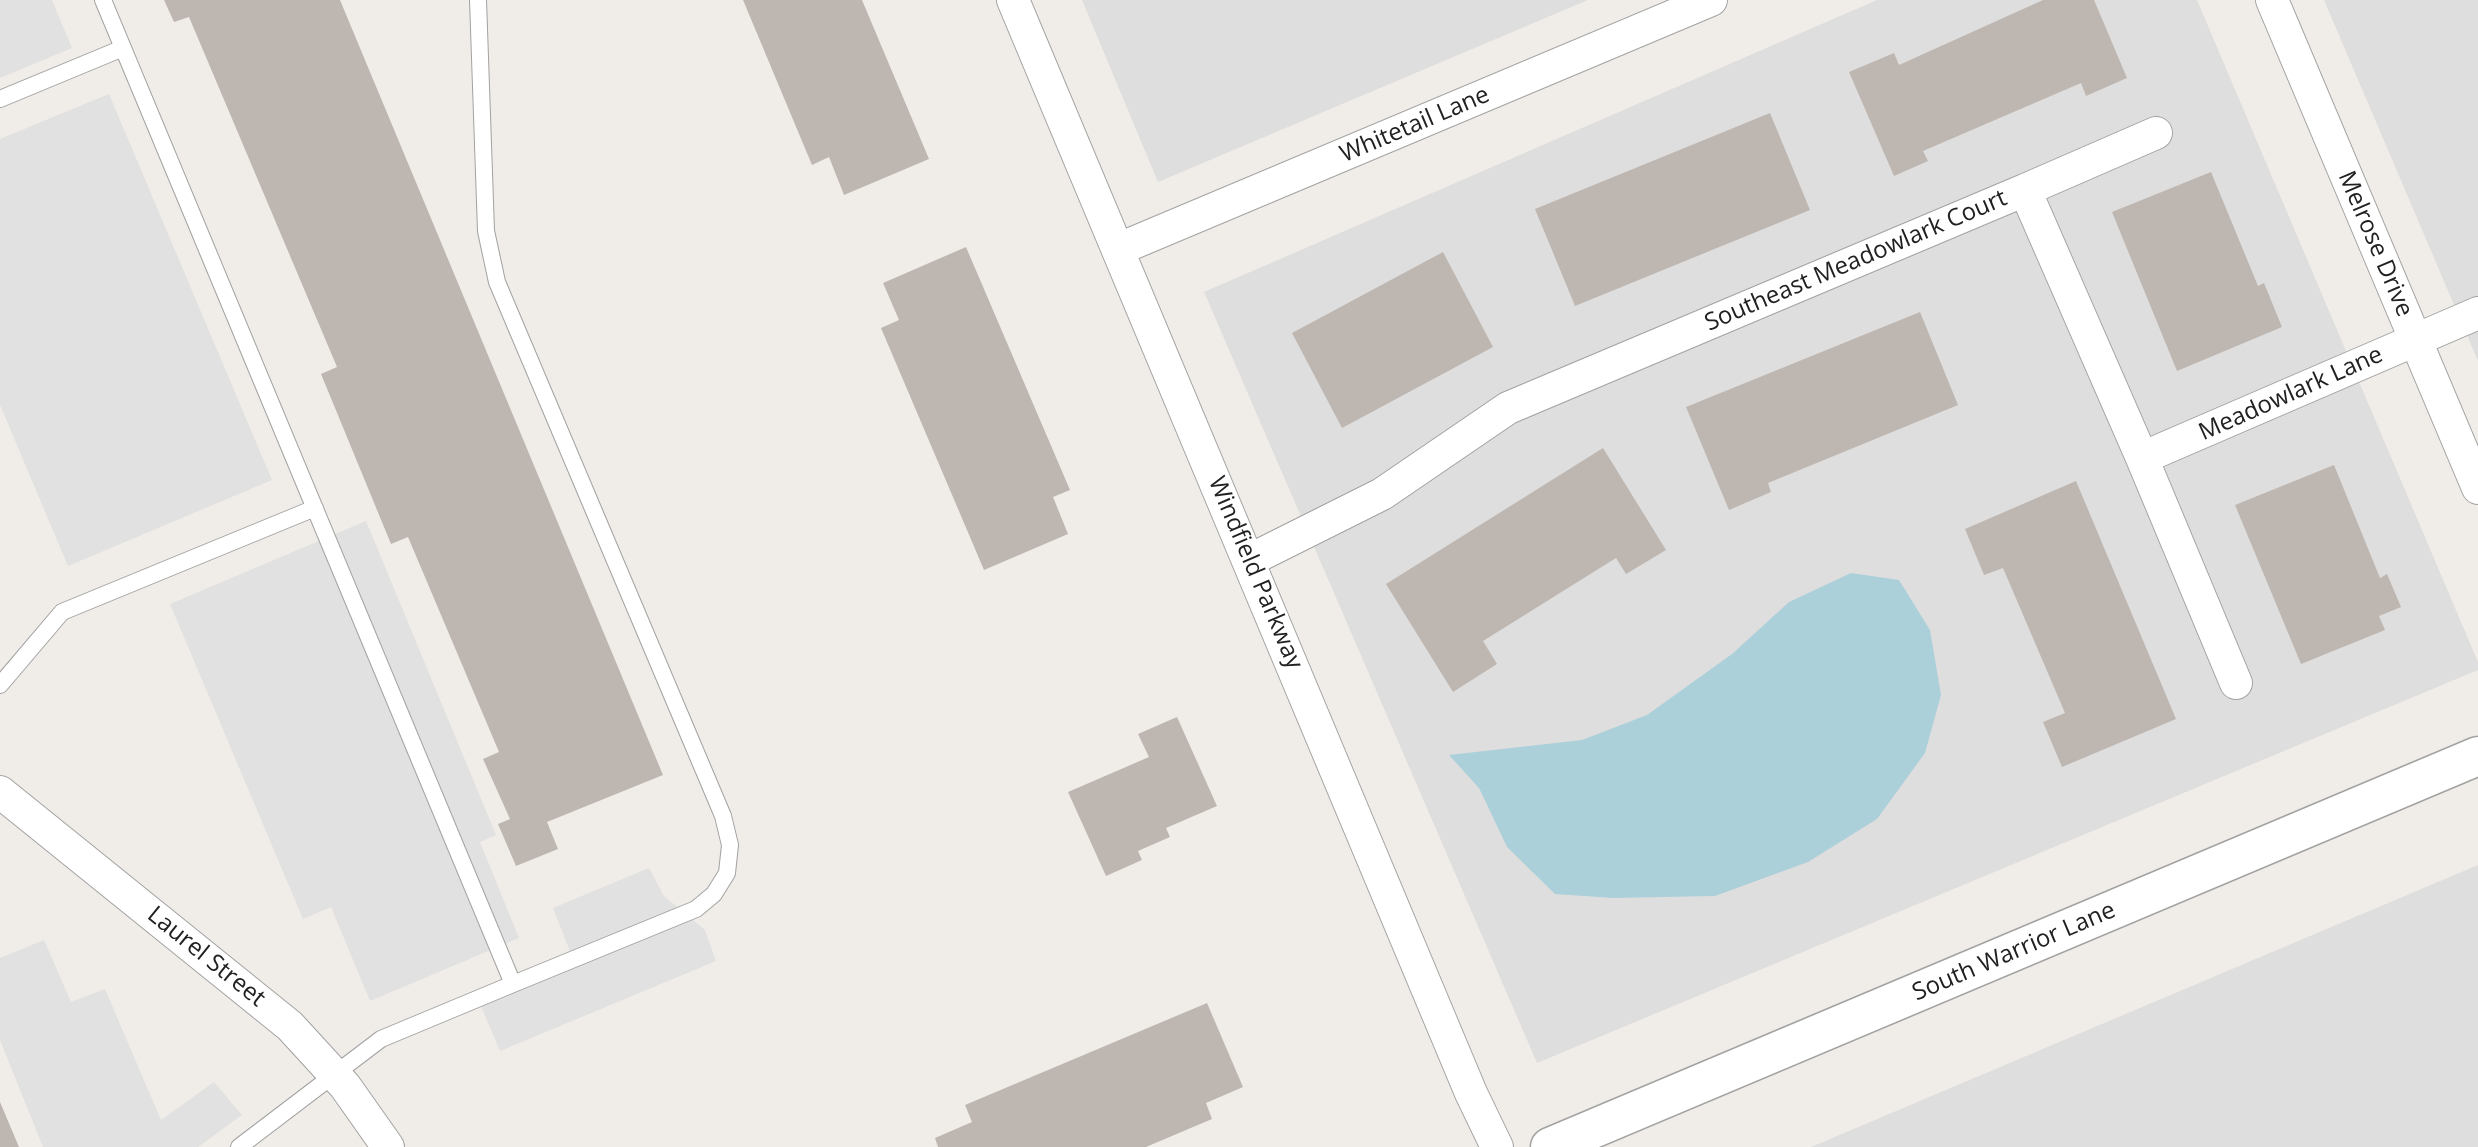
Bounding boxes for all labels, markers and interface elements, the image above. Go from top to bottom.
street label: Whitetail Lane [1336,81,1494,169]
street label: Melrose Drive [2331,167,2419,321]
street label: Southeast Meadowlark Court [1701,184,2011,338]
street label: Meadowlark Lane [2195,341,2387,447]
street label: Windfield Parkway [1201,472,1309,674]
street label: South Warrior Lane [1908,896,2120,1008]
street label: Laurel Street [141,901,271,1013]

